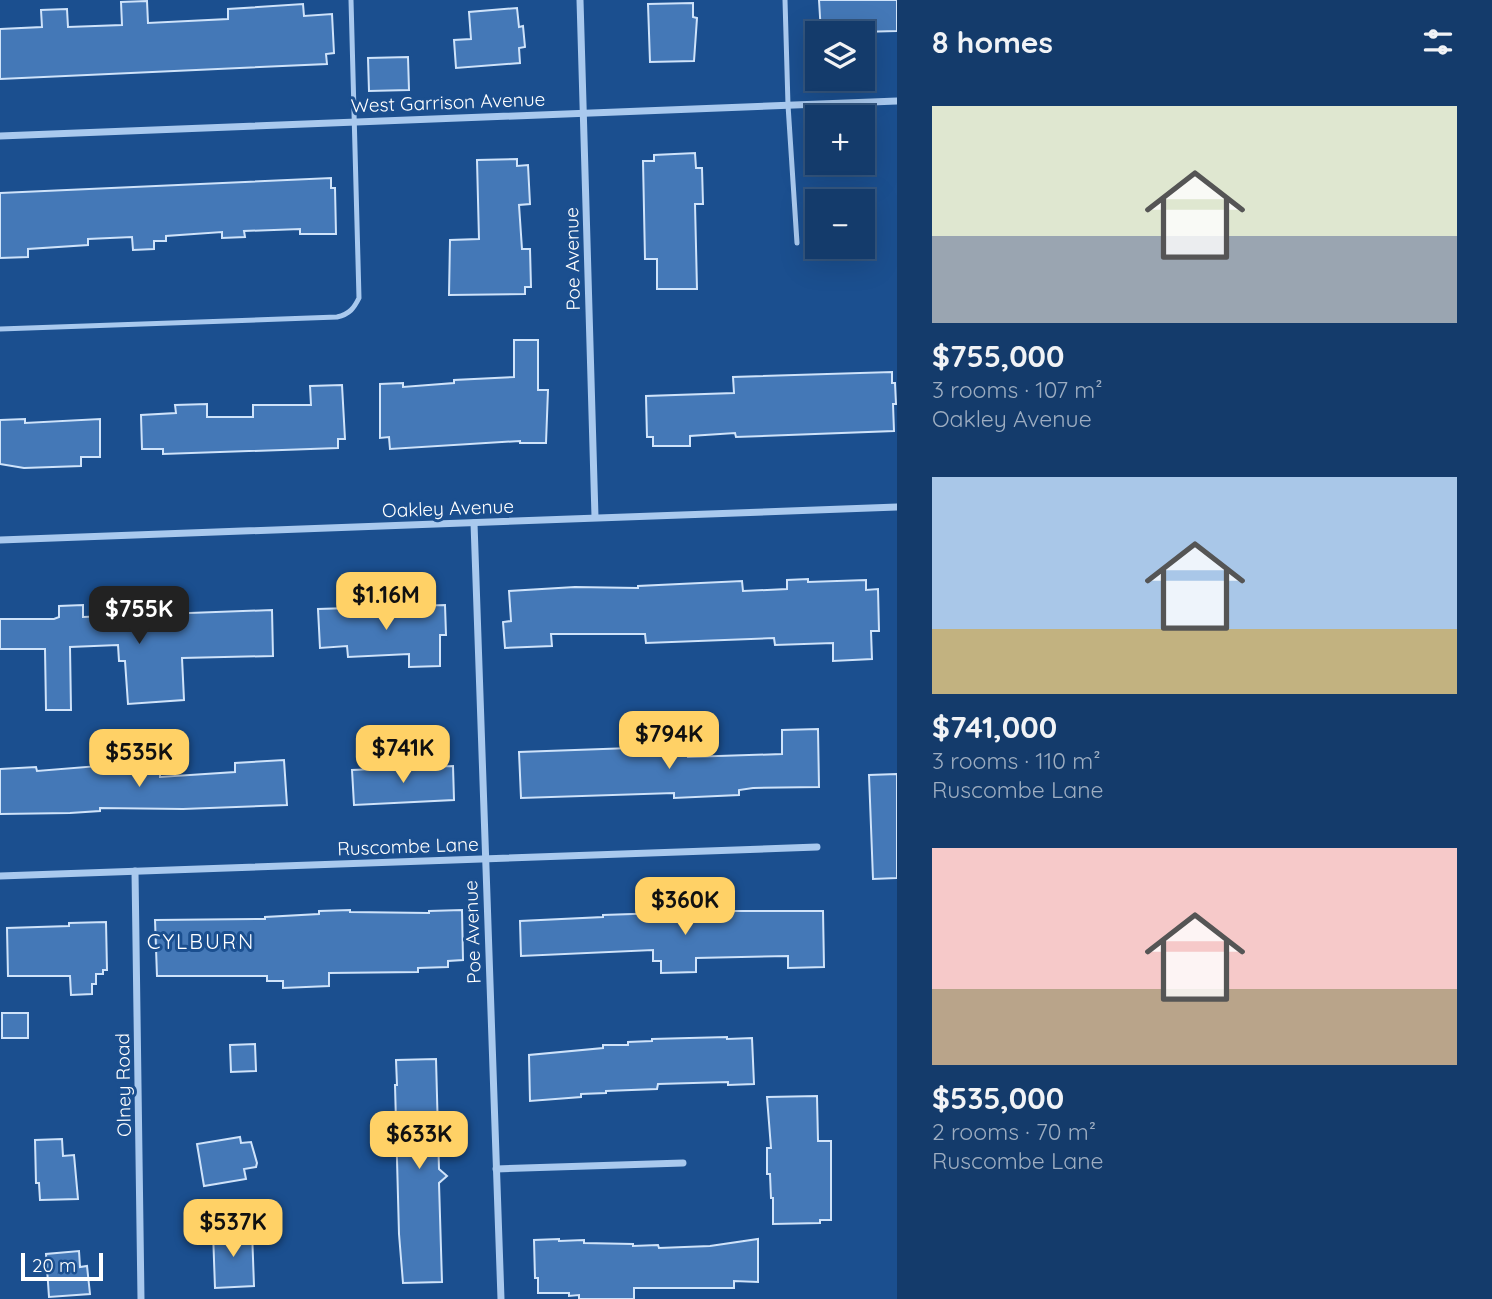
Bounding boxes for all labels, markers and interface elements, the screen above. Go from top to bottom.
map controls [805,21,875,259]
button: layers [805,21,875,91]
text: 8 homes [932,23,1053,61]
icon: filters [1419,23,1457,61]
street label: West Garrison Avenue [350,87,546,117]
button: + [805,105,875,175]
icon: home [1132,152,1258,278]
button: − [805,189,875,259]
street label: Poe Avenue [559,207,585,311]
text: $755,000 [932,337,1064,375]
text: 3 rooms · 107 m² [932,375,1103,404]
text: Oakley Avenue [932,404,1092,433]
street label: Oakley Avenue [382,494,514,522]
icon: home [1132,523,1258,649]
pin: $1.16M [329,572,443,632]
text: $1.16M [352,580,420,609]
pin: $755K [90,586,188,646]
text: $755K [105,594,173,623]
text: $741,000 [932,708,1057,746]
pin: $794K [620,712,718,771]
text: $794K [635,719,703,748]
pin: $741K [354,726,452,785]
pin: $535K [90,730,188,789]
text: $741K [372,733,434,762]
text: $535K [105,737,173,766]
text: 3 rooms · 110 m² [932,746,1101,775]
text: Ruscombe Lane [932,775,1104,804]
street label: Ruscombe Lane [337,832,479,860]
pin: $360K [636,878,734,937]
street label: Poe Avenue [458,880,486,984]
text: $360K [651,885,719,914]
icon: home [1132,894,1258,1020]
district label: CYLBURN [147,928,255,954]
street label: Olney Road [110,1033,136,1137]
text: $535,000 [932,1079,1064,1117]
pin: $633K [370,1112,468,1171]
text: 2 rooms · 70 m² [932,1117,1096,1146]
text: $633K [386,1119,452,1148]
text: Ruscombe Lane [932,1146,1104,1175]
pin: $537K [184,1200,282,1259]
text: $537K [199,1207,267,1236]
scale bar [21,1250,103,1282]
text: 20 m [32,1253,76,1277]

